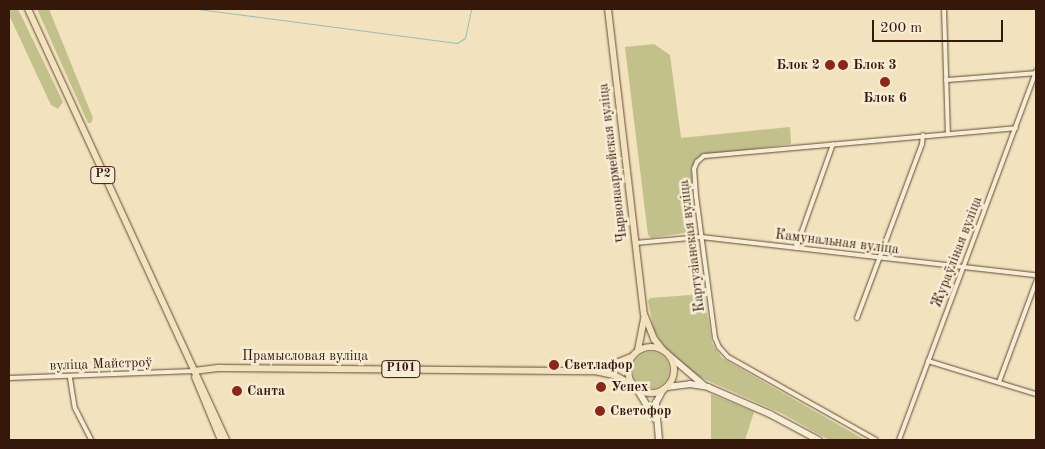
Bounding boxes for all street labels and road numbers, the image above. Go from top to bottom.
street label: Чырвонаармейская вуліца [595,82,631,244]
road number: Р2 [89,166,117,184]
street label: Картузіанская вуліца [676,179,708,313]
street label: Жураўліная вуліца [928,194,986,310]
street label: Камунальная вуліца [774,226,900,258]
street label: Прамысловая вуліца [242,348,368,364]
street label: вуліца Майстроў [49,354,153,374]
road number: Р101 [381,359,421,378]

